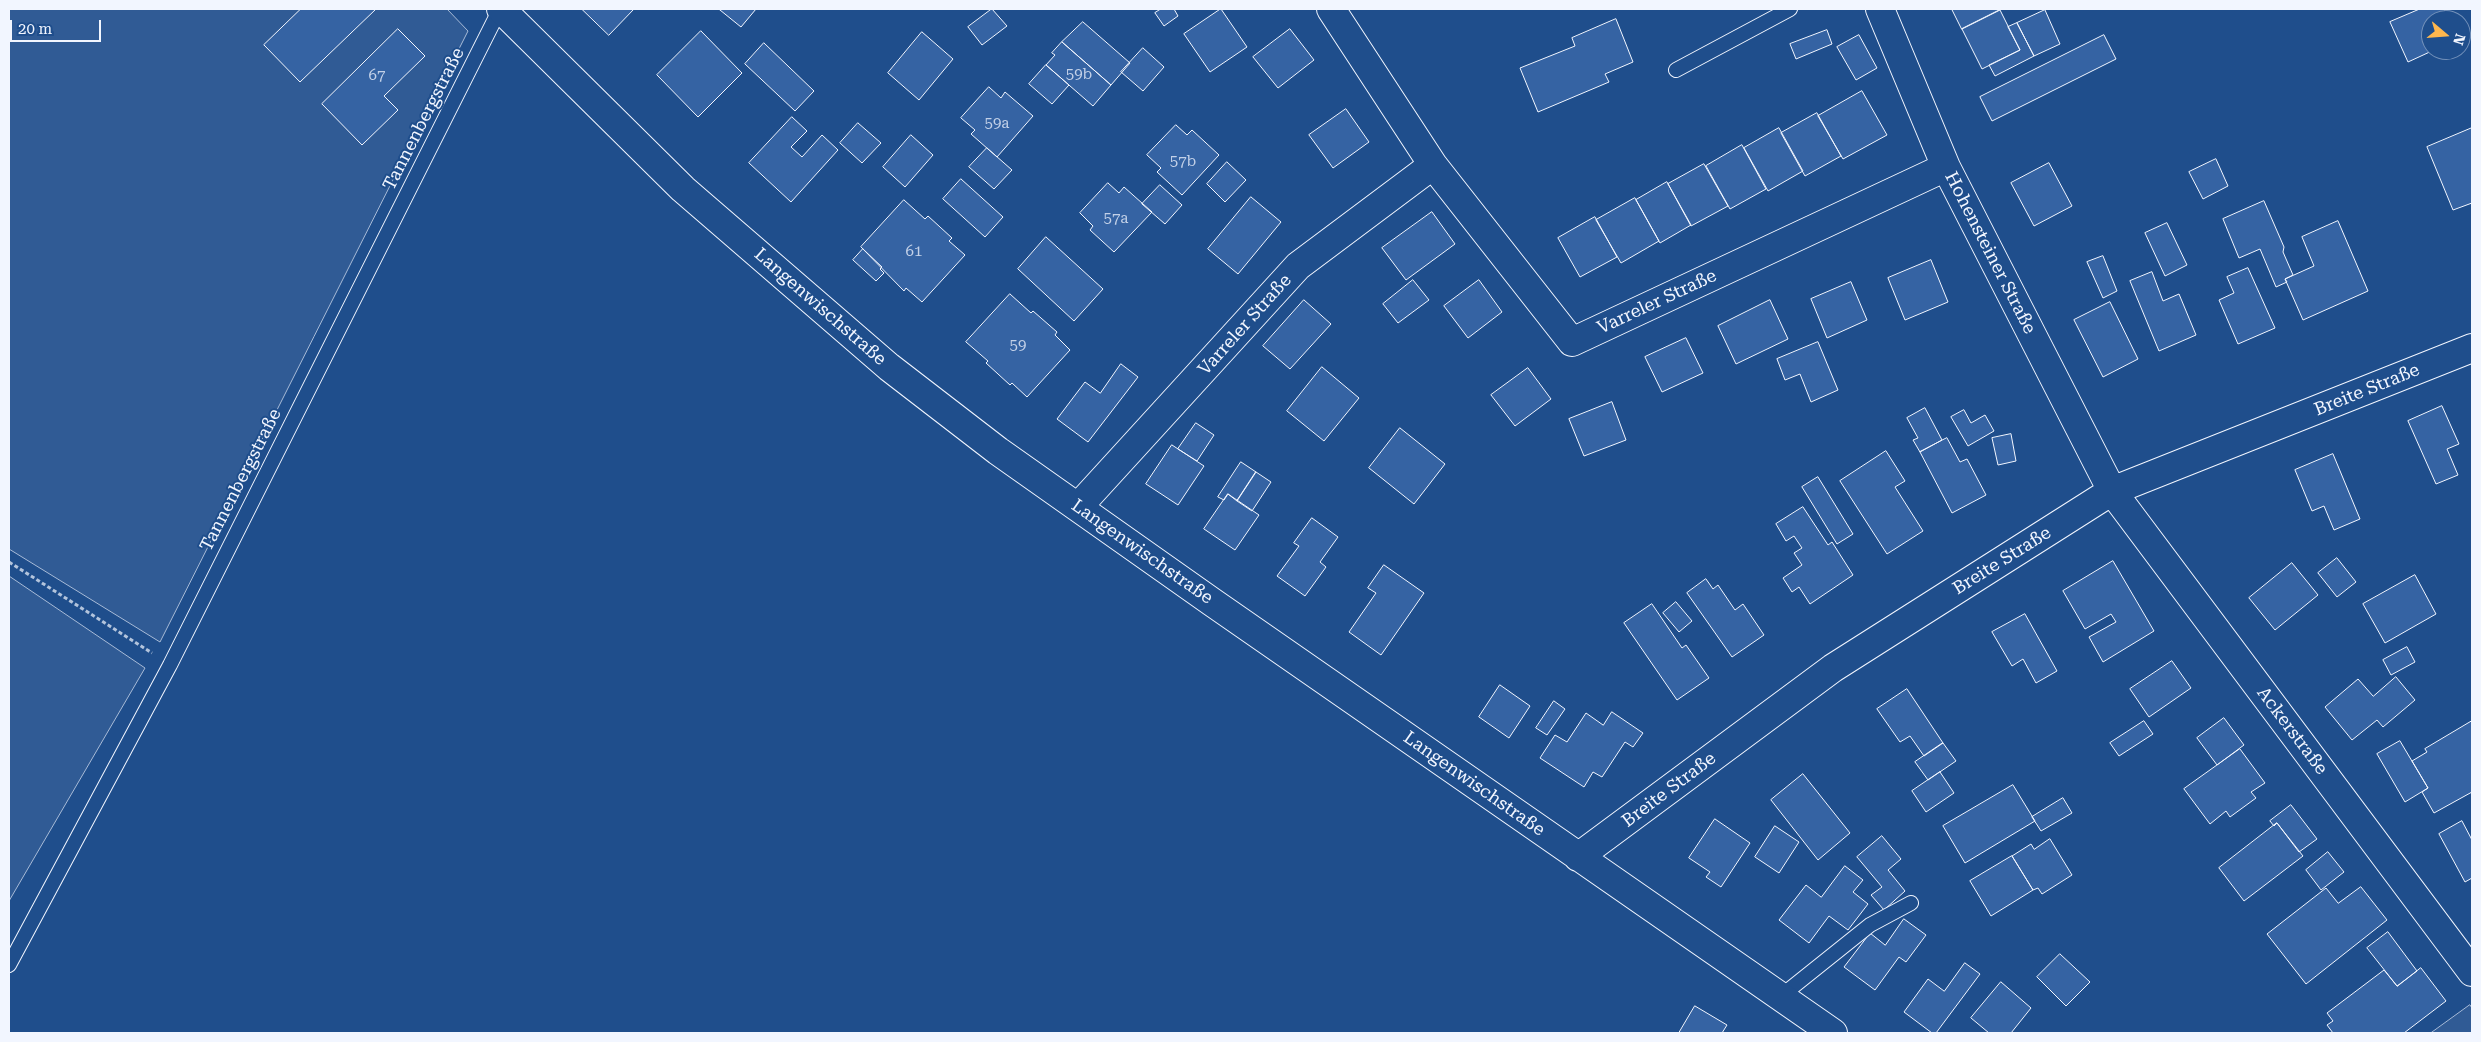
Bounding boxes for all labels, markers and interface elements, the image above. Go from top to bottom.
scale bar [12,10,104,42]
north arrow [2421,10,2471,60]
text: 20 m [18,20,52,38]
text: N [2450,32,2469,47]
street label: Tannenbergstraße [379,44,469,194]
house number: 59b [1066,66,1092,84]
house number: 67 [369,67,385,85]
house number: 59a [985,115,1009,133]
house number: 57b [1170,153,1196,171]
street label: Hohensteiner Straße [1940,168,2040,338]
house number: 57a [1104,210,1128,228]
house number: 61 [906,243,922,261]
street label: Langenwischstraße [750,244,890,370]
street label: Varreler Straße [1594,265,1720,339]
street label: Varreler Straße [1194,270,1296,380]
house number: 59 [1010,337,1026,355]
street label: Breite Straße [2311,359,2423,421]
street label: Tannenbergstraße [196,405,286,555]
street label: Langenwischstraße [1067,495,1217,609]
street label: Breite Straße [1949,522,2055,600]
street label: Ackerstraße [2252,683,2332,779]
street label: Langenwischstraße [1399,727,1549,841]
street label: Breite Straße [1618,748,1720,832]

